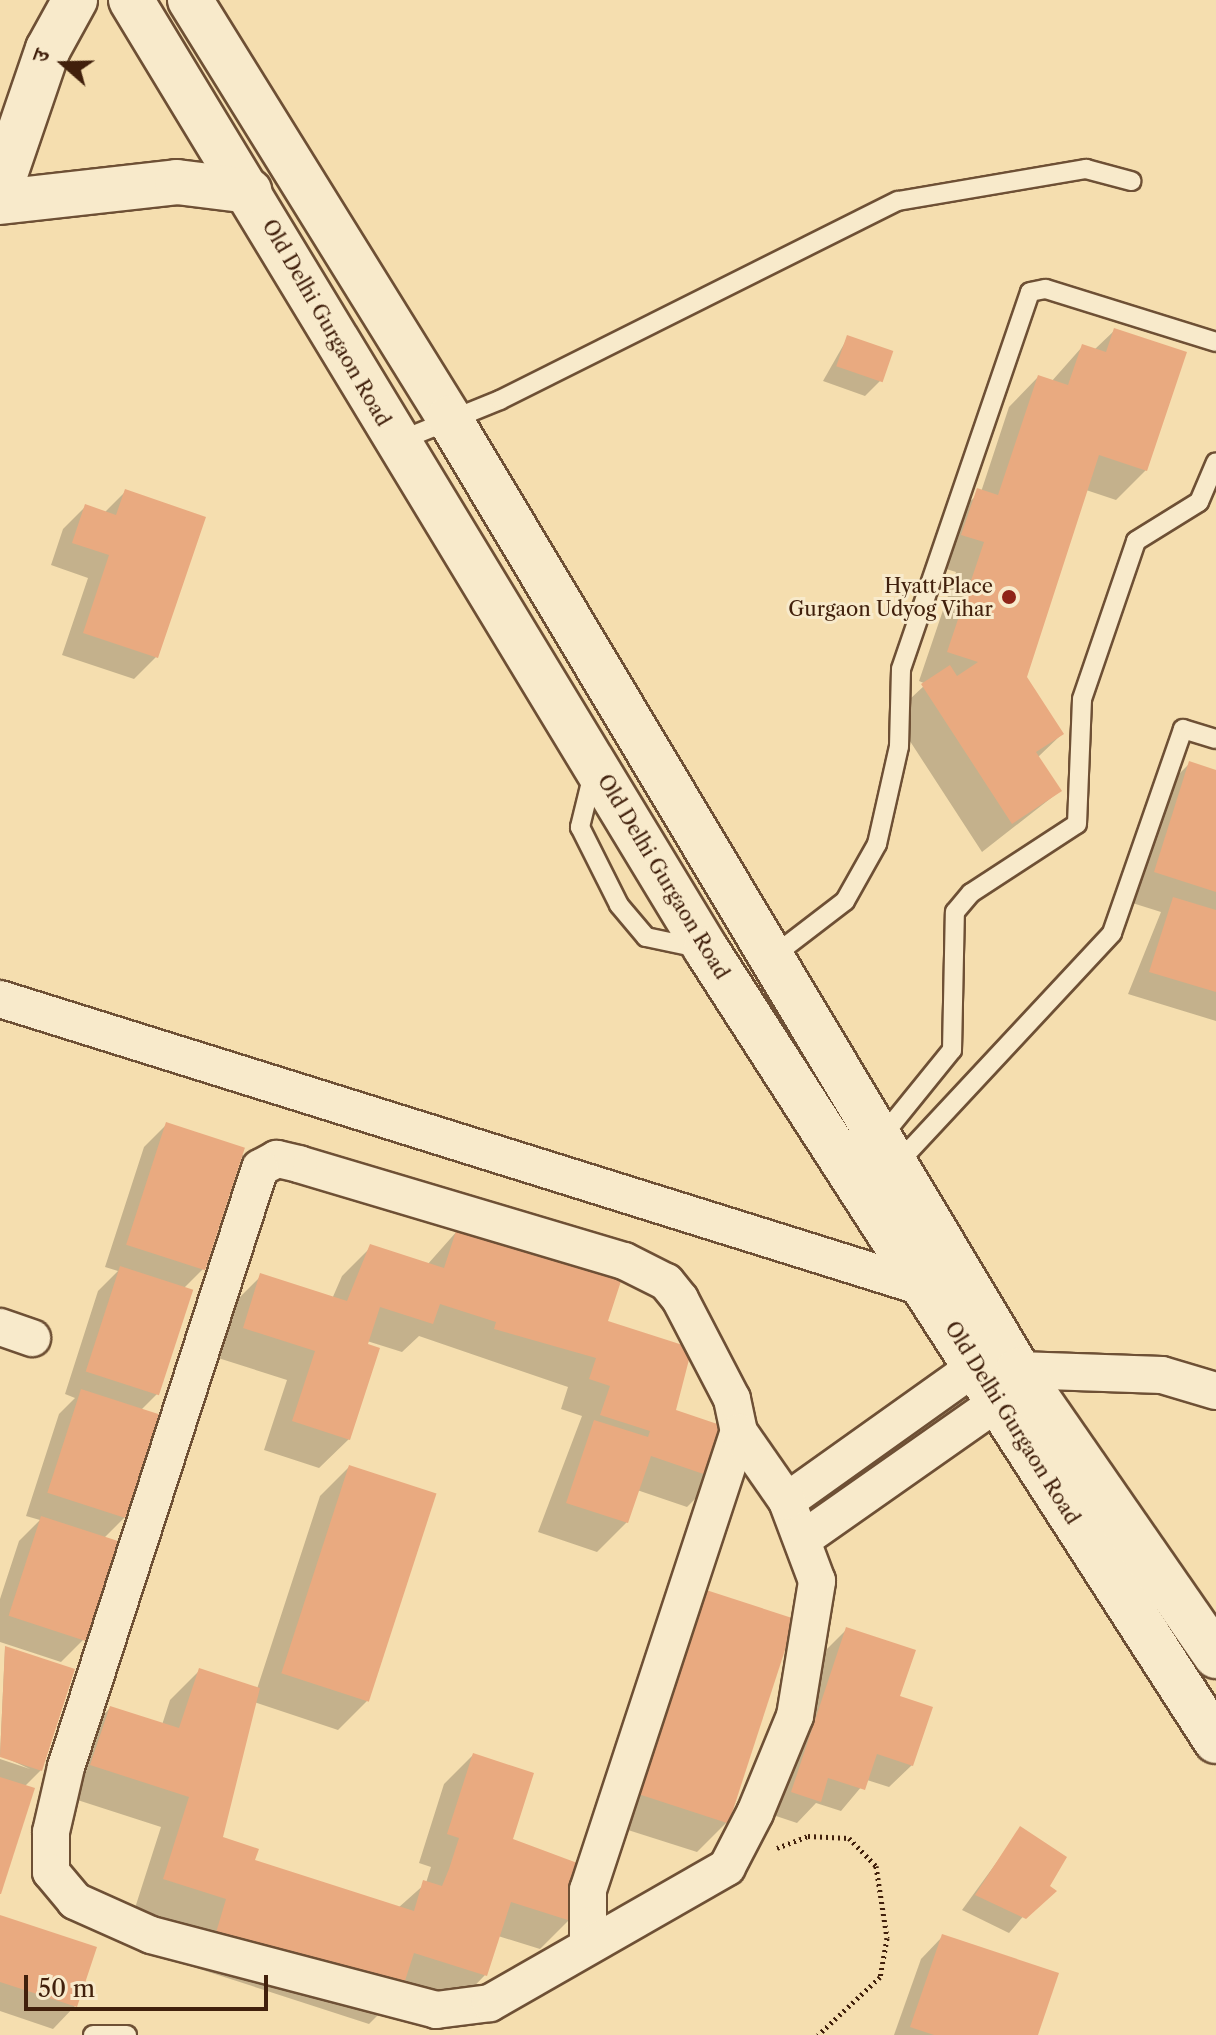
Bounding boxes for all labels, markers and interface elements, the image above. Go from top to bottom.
north arrow [24,24,104,104]
text: उ [26,46,56,66]
street label: Old Delhi Gurgaon Road [257,215,395,431]
place label: Hyatt Place Gurgaon Udyog Vihar [787,574,993,621]
marker: Hyatt Place Gurgaon Udyog Vihar [1000,588,1018,606]
street label: Old Delhi Gurgaon Road [592,770,734,984]
street label: Old Delhi Gurgaon Road [940,1317,1084,1529]
scale bar [28,1959,272,2009]
text: 50 m [38,1974,95,2003]

